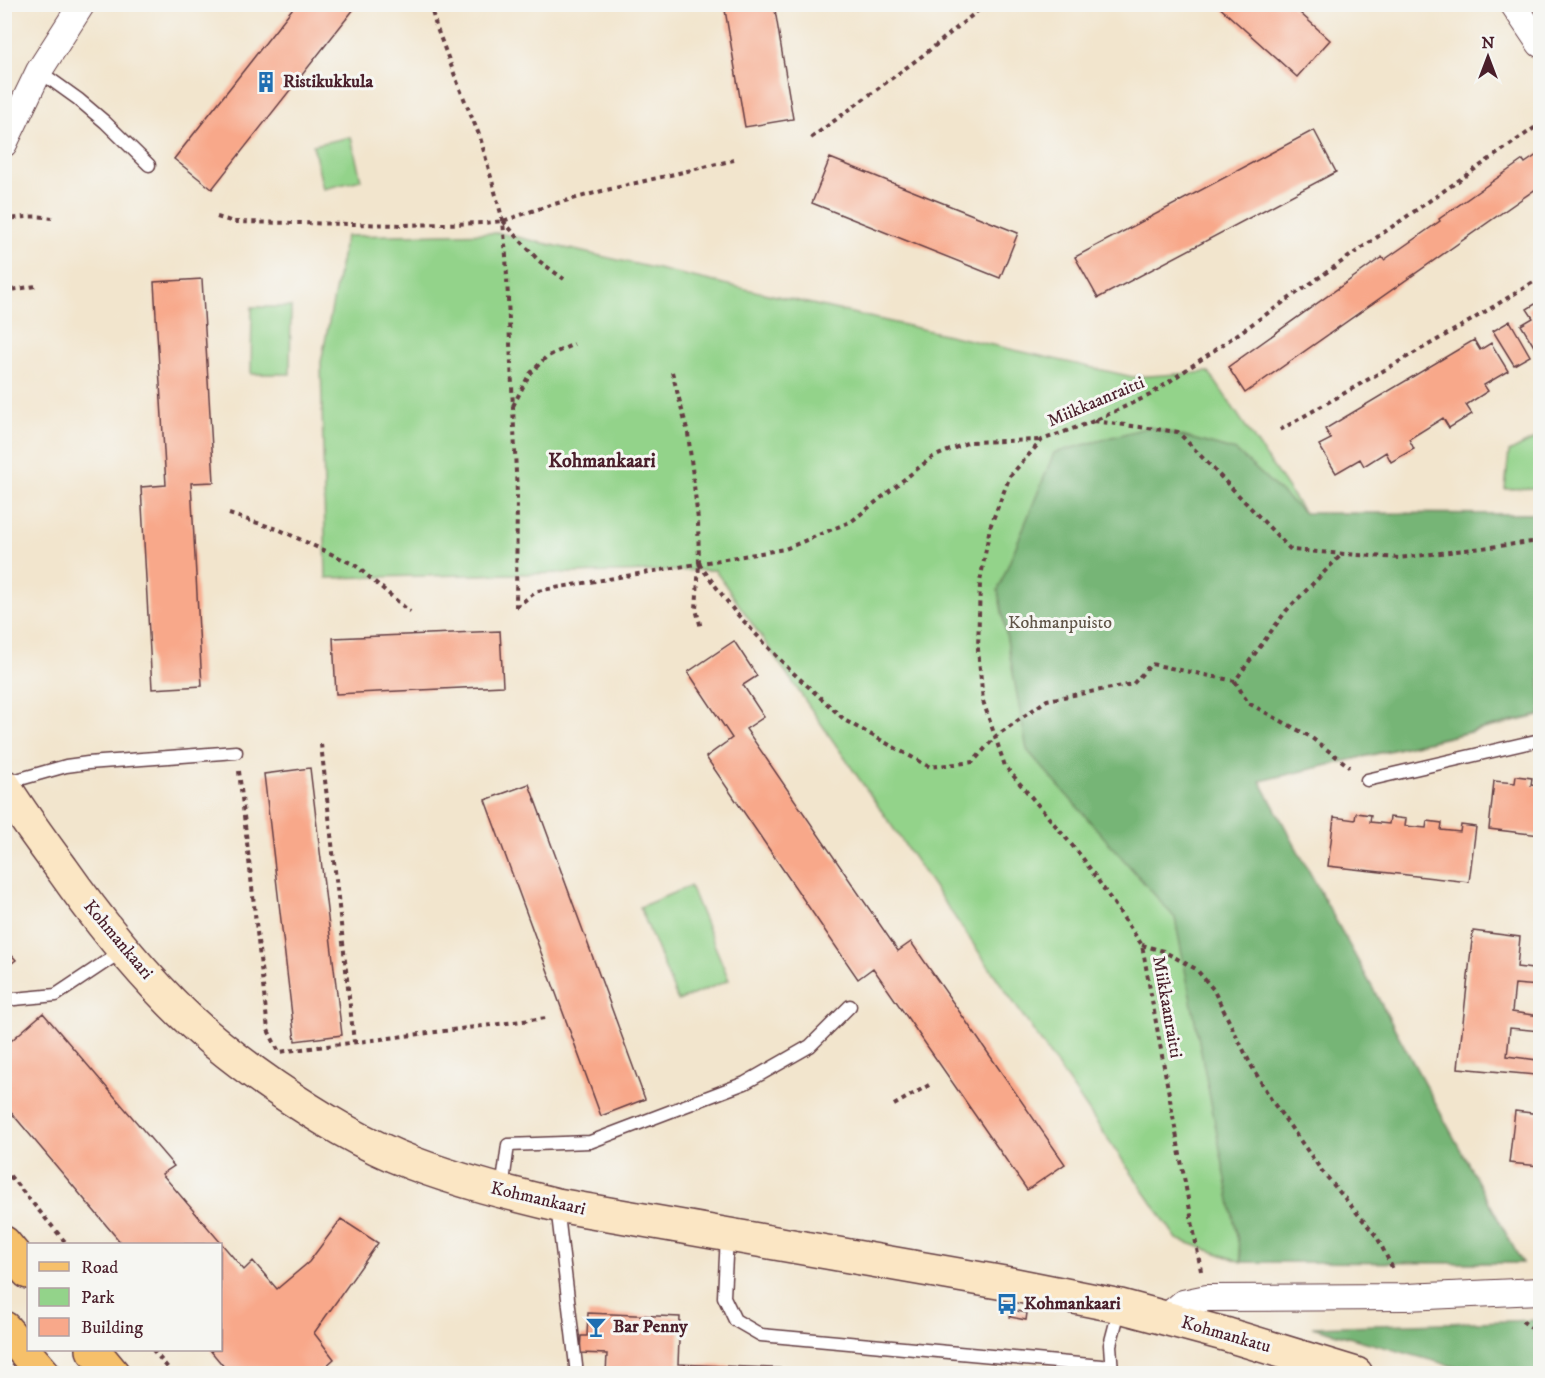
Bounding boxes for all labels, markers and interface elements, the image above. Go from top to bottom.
north arrow [1458,27,1518,87]
text: N [1481,33,1495,53]
building icon: Ristikukkula [254,70,278,94]
place label: Ristikukkula [283,71,373,93]
street label: Miikkaanraitti [1044,372,1148,432]
district label: Kohmankaari [548,449,656,474]
park label: Kohmanpuisto [1008,612,1112,634]
street label: Kohmankaari [78,896,158,984]
street label: Miikkaanraitti [1147,954,1187,1060]
street label: Kohmankaari [488,1177,588,1221]
legend [27,1243,222,1351]
text: Road [81,1257,118,1279]
text: Park [81,1287,115,1309]
bus stop icon: Kohmankaari [995,1292,1019,1316]
place label: Kohmankaari [1024,1293,1121,1315]
street label: Kohmankatu [1179,1312,1274,1358]
bar icon: Bar Penny [584,1315,608,1339]
place label: Bar Penny [613,1316,688,1338]
text: Building [81,1317,143,1339]

